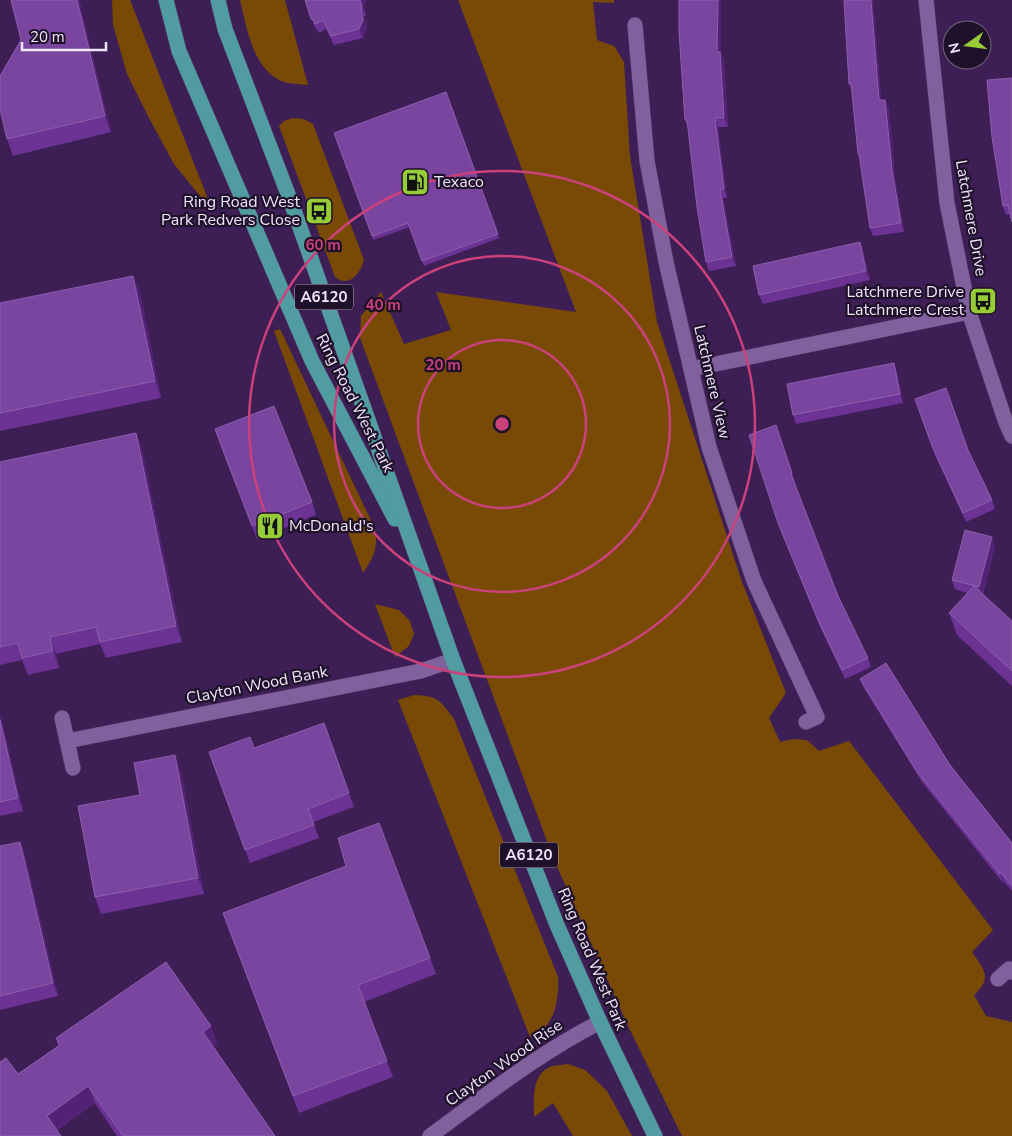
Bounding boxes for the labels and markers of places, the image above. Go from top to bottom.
fuel station icon: Texaco [400,167,430,197]
place label: Texaco [434,171,484,193]
place label: Ring Road West Park Redvers Close [161,191,300,231]
bus stop icon: Ring Road West Park Redvers Close [304,196,334,226]
place label: Latchmere Drive Latchmere Crest [846,281,964,321]
bus stop icon: Latchmere Drive Latchmere Crest [968,286,998,316]
centre of rings [493,415,511,433]
restaurant icon: McDonald's [255,511,285,541]
place label: McDonald's [289,515,374,537]

